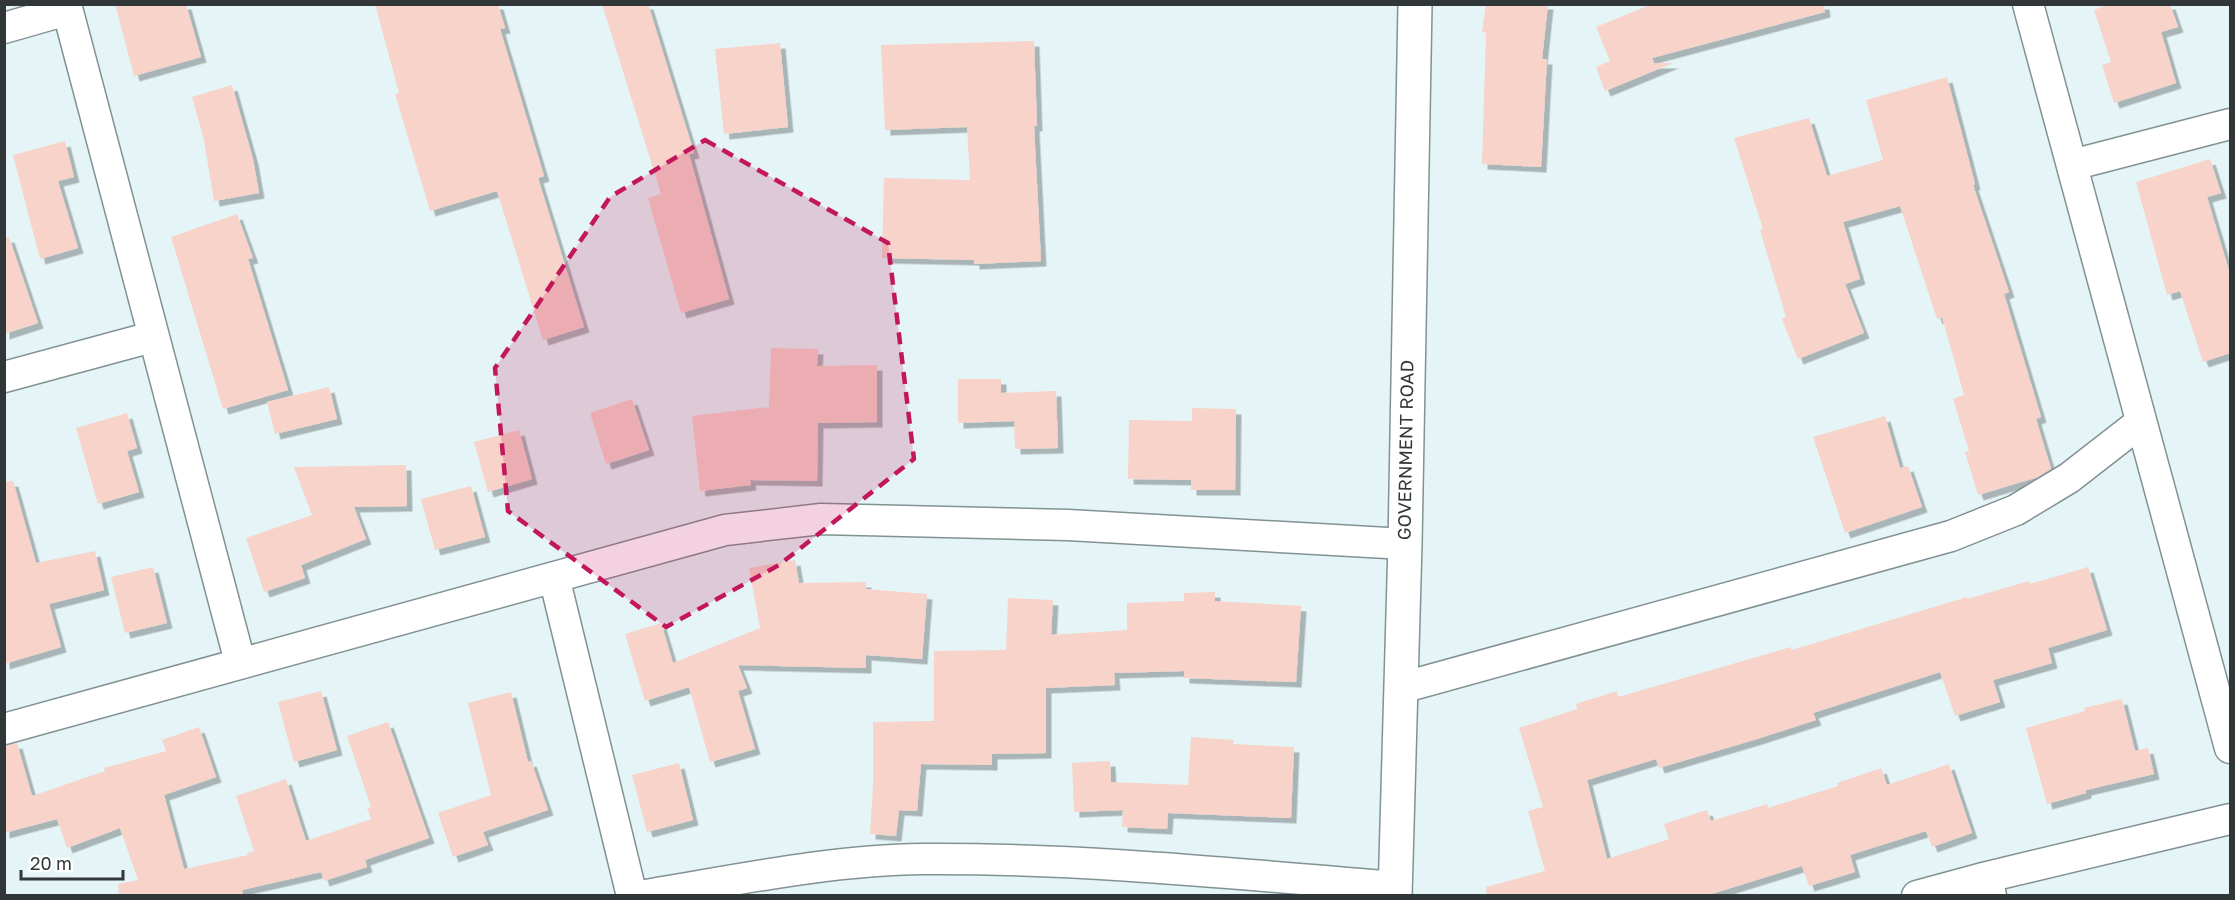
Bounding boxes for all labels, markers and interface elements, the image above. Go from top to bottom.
street label: GOVERNMENT ROAD [1392,360,1418,540]
scale bar [21,843,123,881]
text: 20 m [30,852,72,874]

